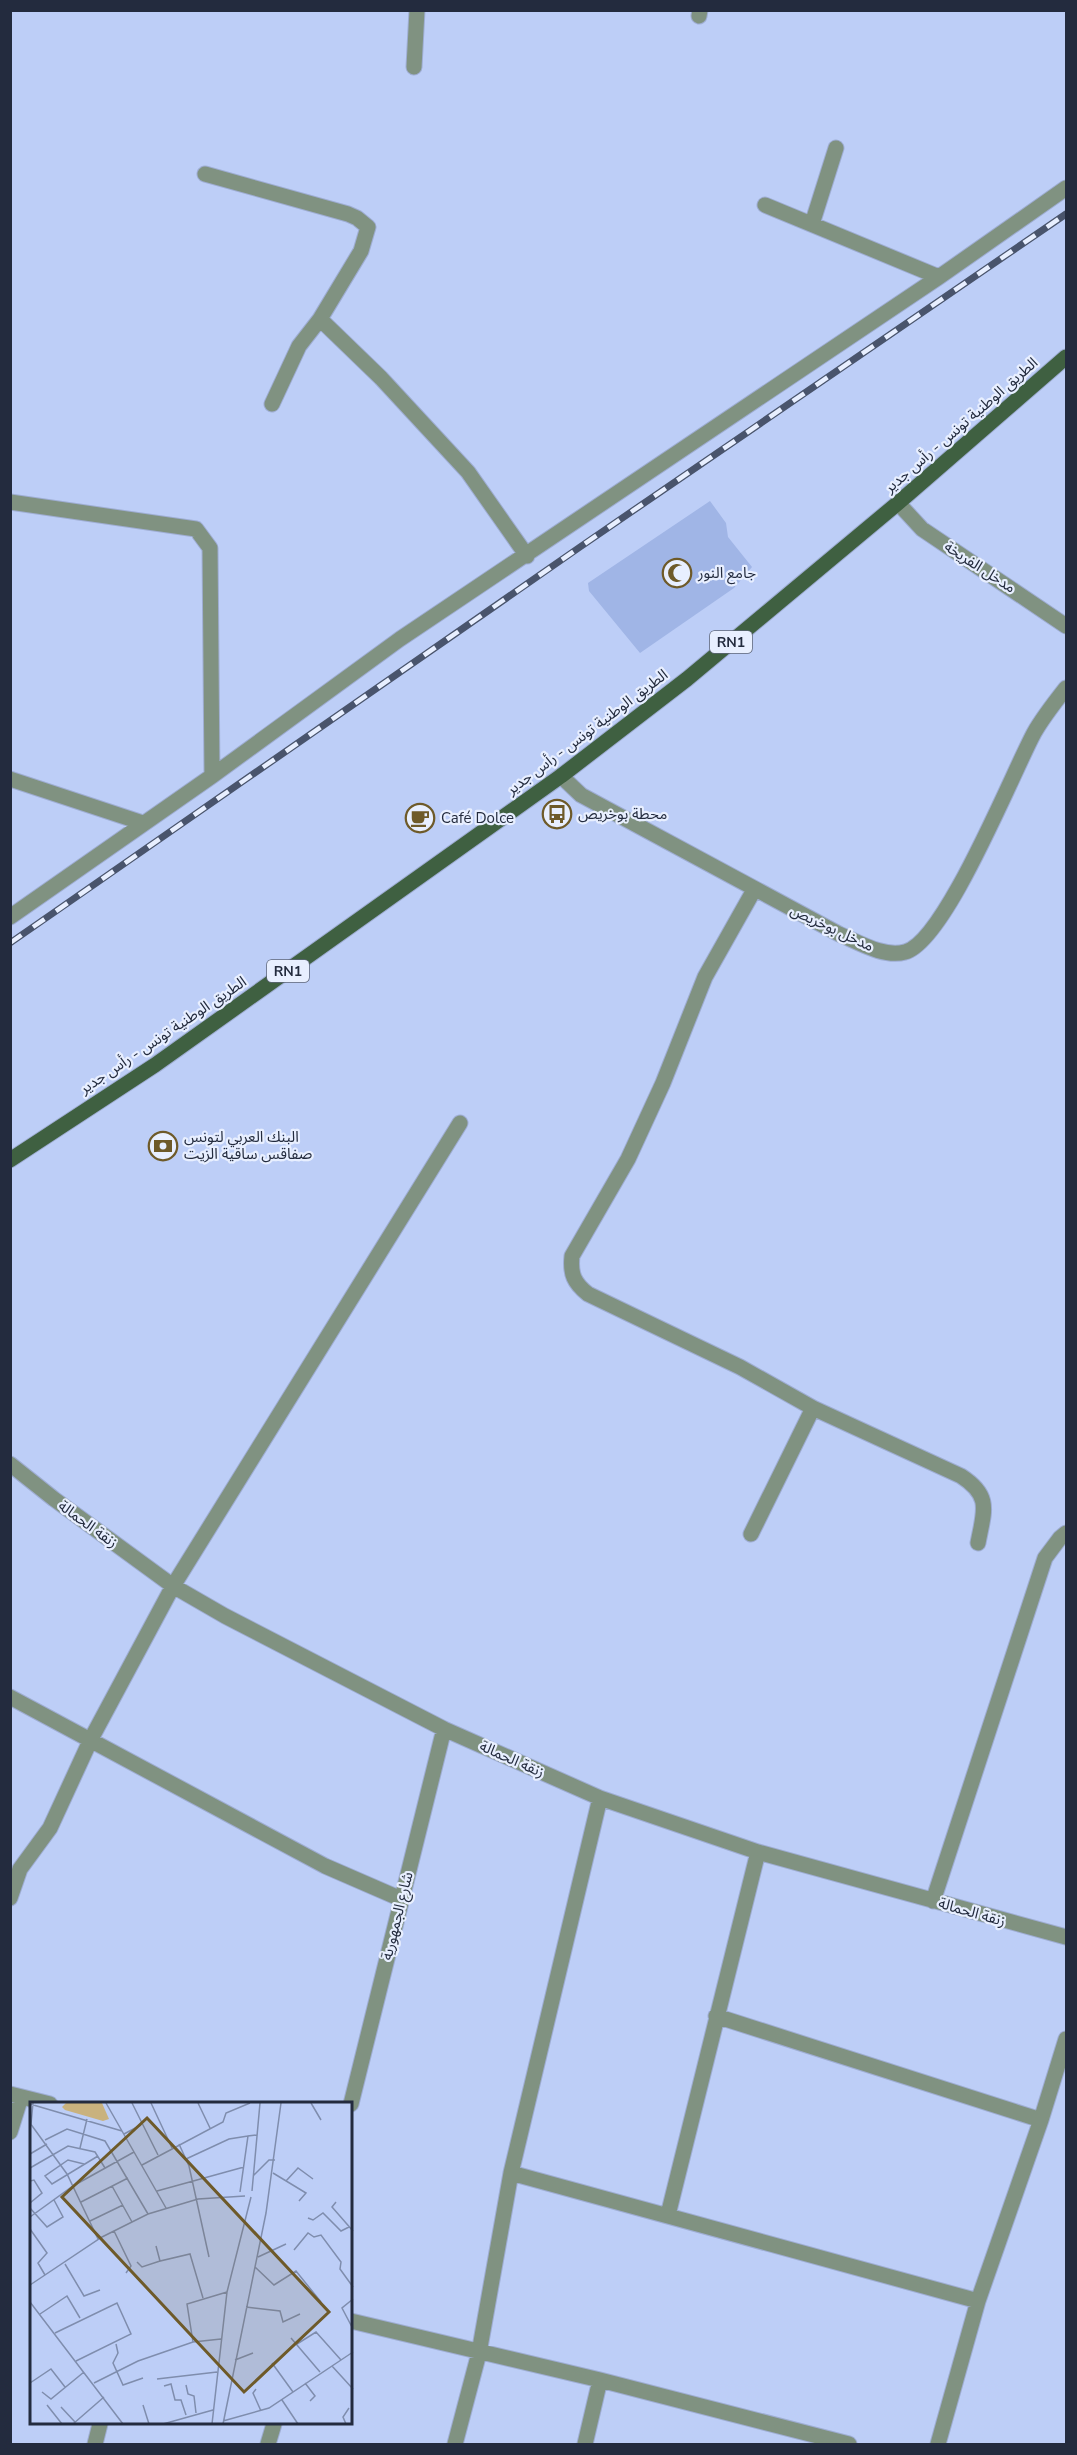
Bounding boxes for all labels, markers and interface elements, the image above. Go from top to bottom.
street label: الطريق الوطنية تونس - رأس جدير [879,353,1042,498]
street label: مدخل الفريخة [940,536,1020,598]
mosque icon: جامع النور [661,557,693,589]
place label: جامع النور [697,563,756,585]
road number: RN1 [710,631,752,653]
street label: الطريق الوطنية تونس - رأس جدير [501,665,672,800]
bus stop icon: محطة بوخريص [541,798,573,830]
cafe icon: Café Dolce [404,802,436,834]
place label: محطة بوخريص [578,804,667,824]
place label: Café Dolce [441,808,514,828]
street label: مدخل بوخريص [787,900,877,956]
road number: RN1 [267,960,309,982]
street label: الطريق الوطنية تونس - رأس جدير [75,972,250,1099]
place label: البنك العربي لتونس صفاقس ساقية الزيت [184,1127,312,1164]
bank icon: البنك العربي لتونس صفاقس ساقية الزيت [147,1130,179,1162]
street label: زنقة الحمالة [54,1496,122,1552]
street label: زنقة الحمالة [476,1736,548,1782]
street label: شارع الجمهورية [376,1870,420,1963]
street label: زنقة الحمالة [936,1893,1008,1931]
inset map [30,2102,352,2425]

